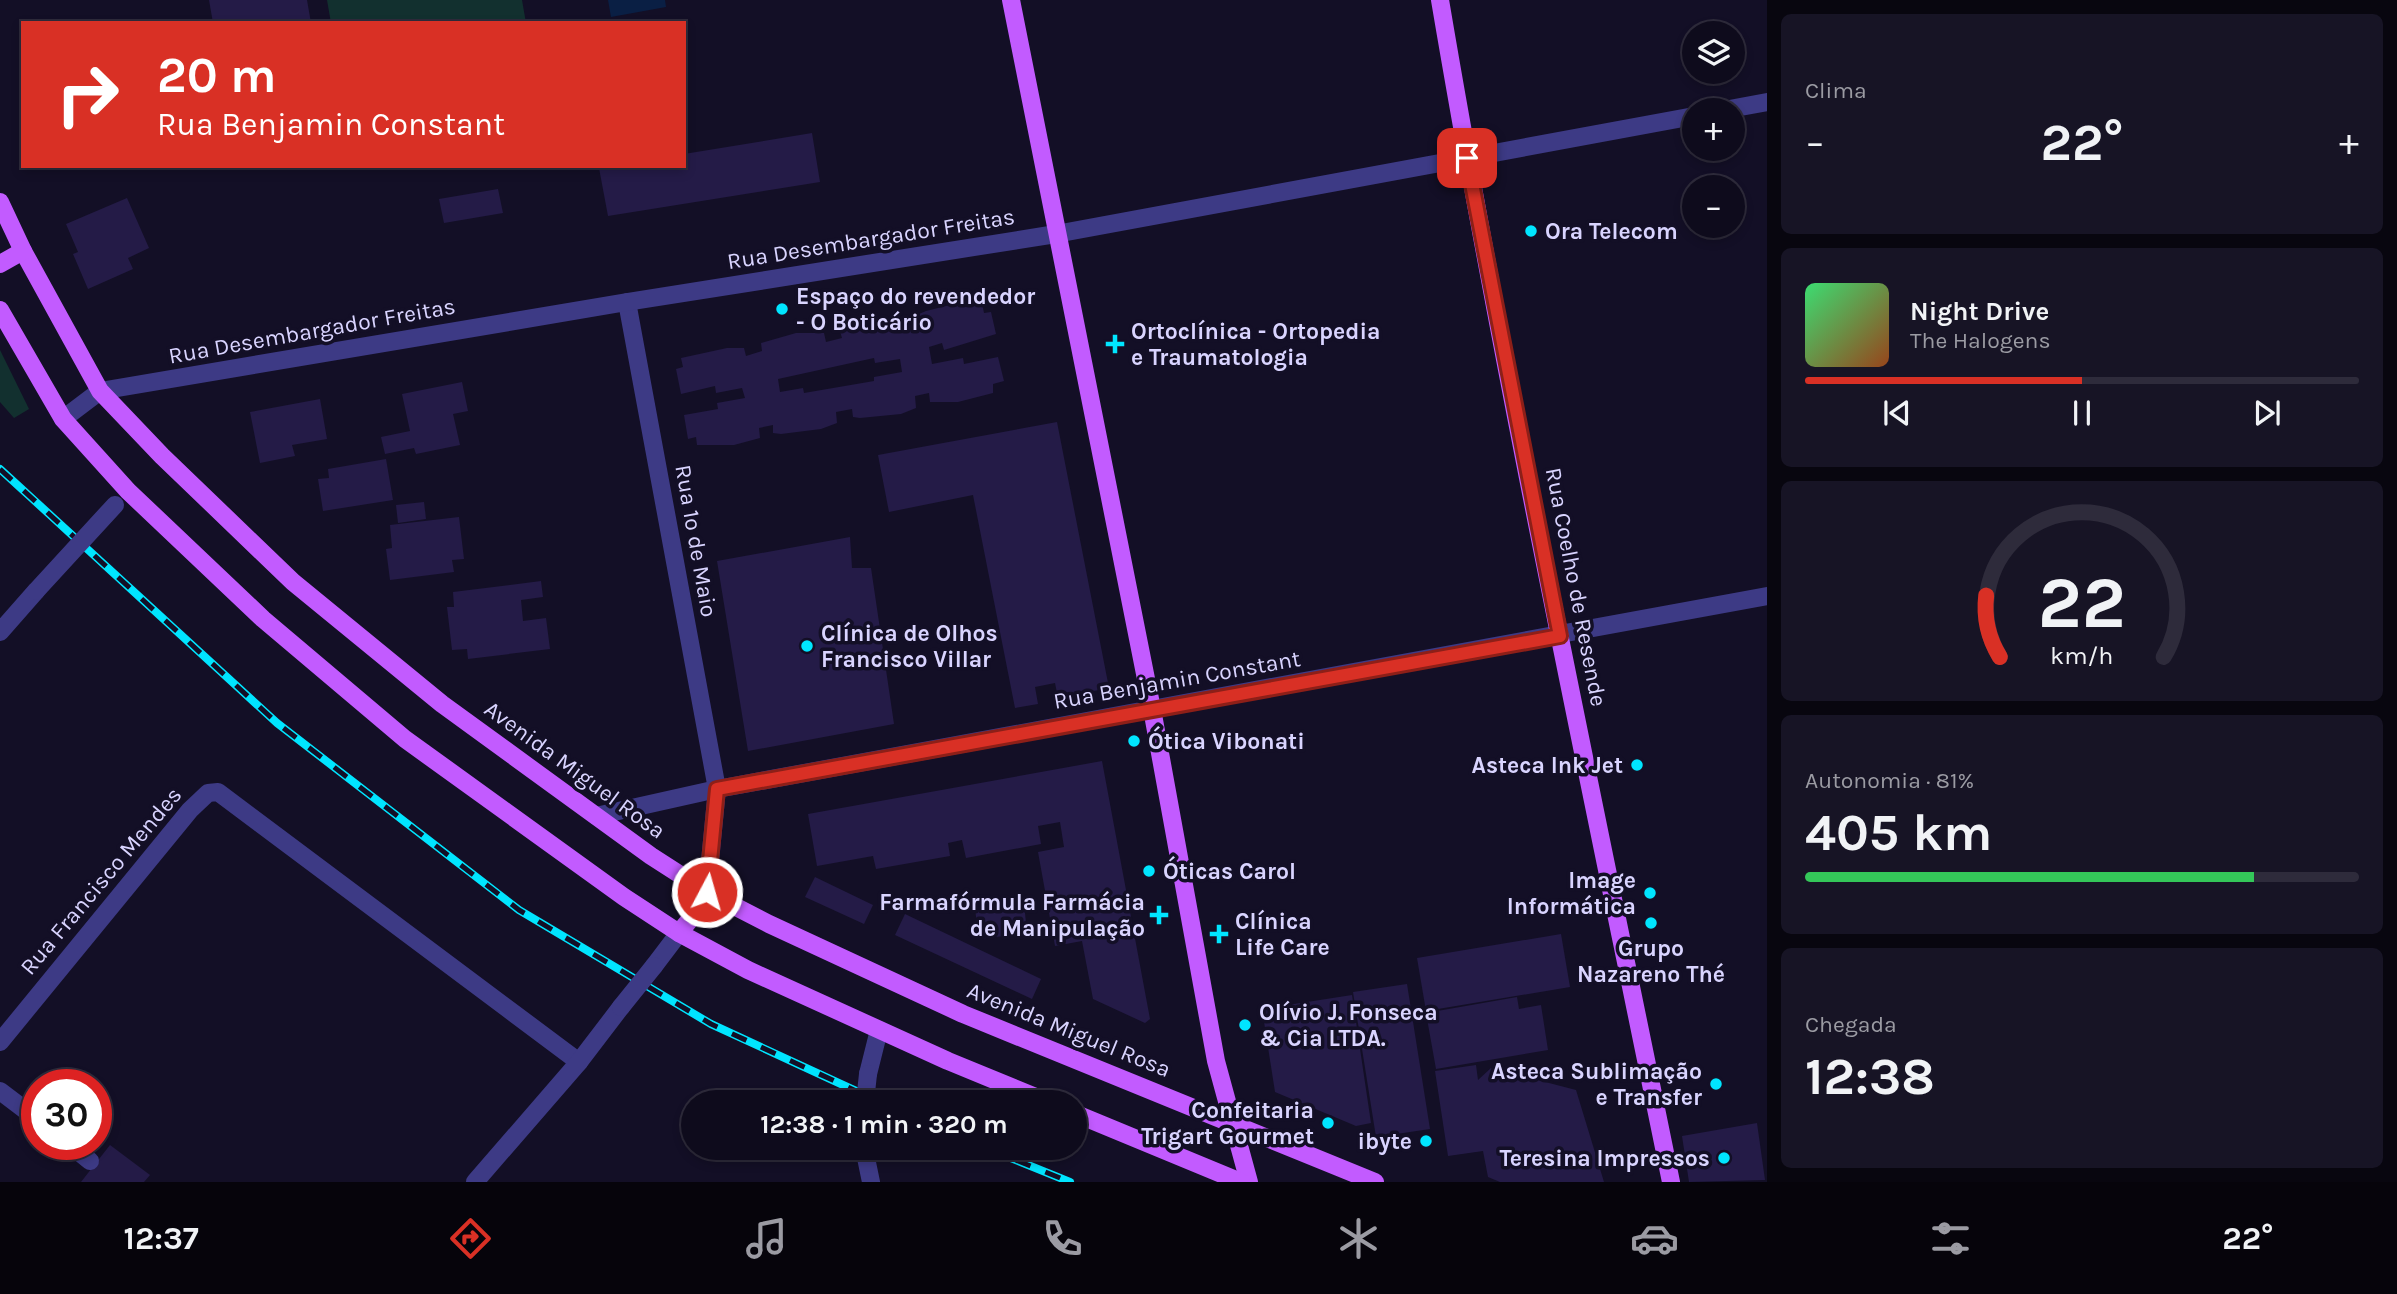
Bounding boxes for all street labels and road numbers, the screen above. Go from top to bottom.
street label: Rua Desembargador Freitas [725,203,1017,275]
street label: Rua Desembargador Freitas [166,292,458,370]
street label: Rua 1º de Maio [669,463,723,619]
street label: Rua Coelho de Resende [1540,465,1612,709]
street label: Rua Benjamin Constant [1051,645,1303,715]
street label: Avenida Miguel Rosa [479,695,671,845]
street label: Rua Francisco Mendes [15,782,187,980]
street label: Avenida Miguel Rosa [963,977,1175,1083]

